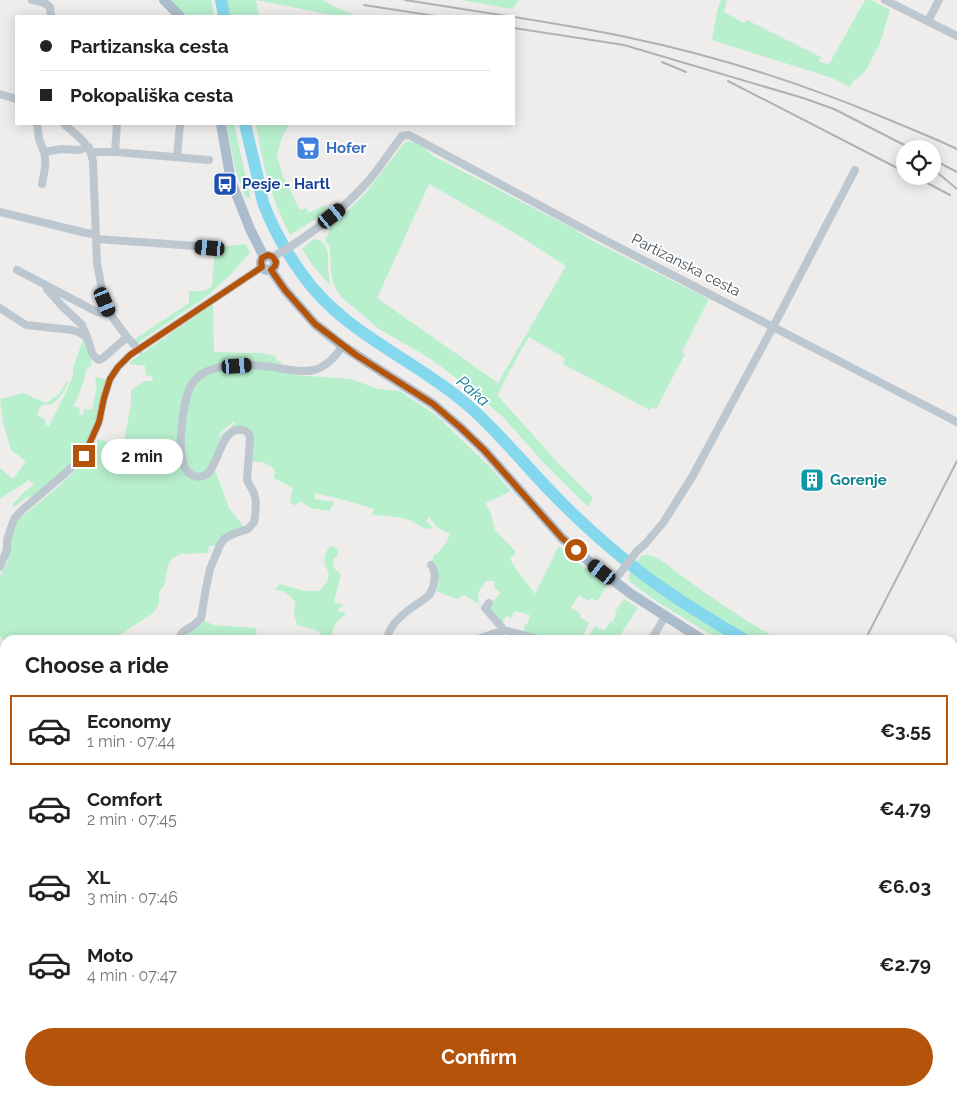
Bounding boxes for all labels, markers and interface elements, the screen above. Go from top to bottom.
text: Partizanska cesta [70,35,229,57]
text: Pokopališka cesta [70,84,233,106]
supermarket icon: Hofer [295,135,321,161]
place label: Hofer [326,139,366,157]
map controls [896,140,941,185]
button: locate [896,140,941,185]
bus stop icon: Pesje - Hartl [212,171,238,197]
place label: Pesje - Hartl [242,175,330,193]
car [315,201,348,231]
street label: Partizanska cesta [629,230,743,300]
car [194,239,225,257]
car [92,285,117,319]
car [221,357,252,375]
water label: Paka [453,372,494,411]
callout: 2 min [102,438,184,474]
route end [73,445,95,467]
text: 2 min [121,447,163,466]
building icon: Gorenje [799,467,825,493]
place label: Gorenje [830,471,887,489]
route start [565,539,587,561]
car [585,557,618,587]
text: Choose a ride [25,652,169,678]
icon: car [27,708,72,753]
text: Economy [87,710,171,732]
text: €3.55 [880,719,931,741]
text: 1 min · 07:44 [87,732,175,751]
icon: car [27,786,72,831]
text: Comfort [87,788,162,810]
text: €4.79 [879,797,931,819]
text: 2 min · 07:45 [87,810,177,829]
icon: car [27,864,72,909]
text: XL [87,866,110,888]
text: €6.03 [878,875,931,897]
text: 3 min · 07:46 [87,888,178,907]
icon: car [27,942,72,987]
text: Moto [87,944,133,966]
text: €2.79 [879,953,931,975]
text: 4 min · 07:47 [87,966,177,985]
button: Confirm [25,1028,933,1086]

